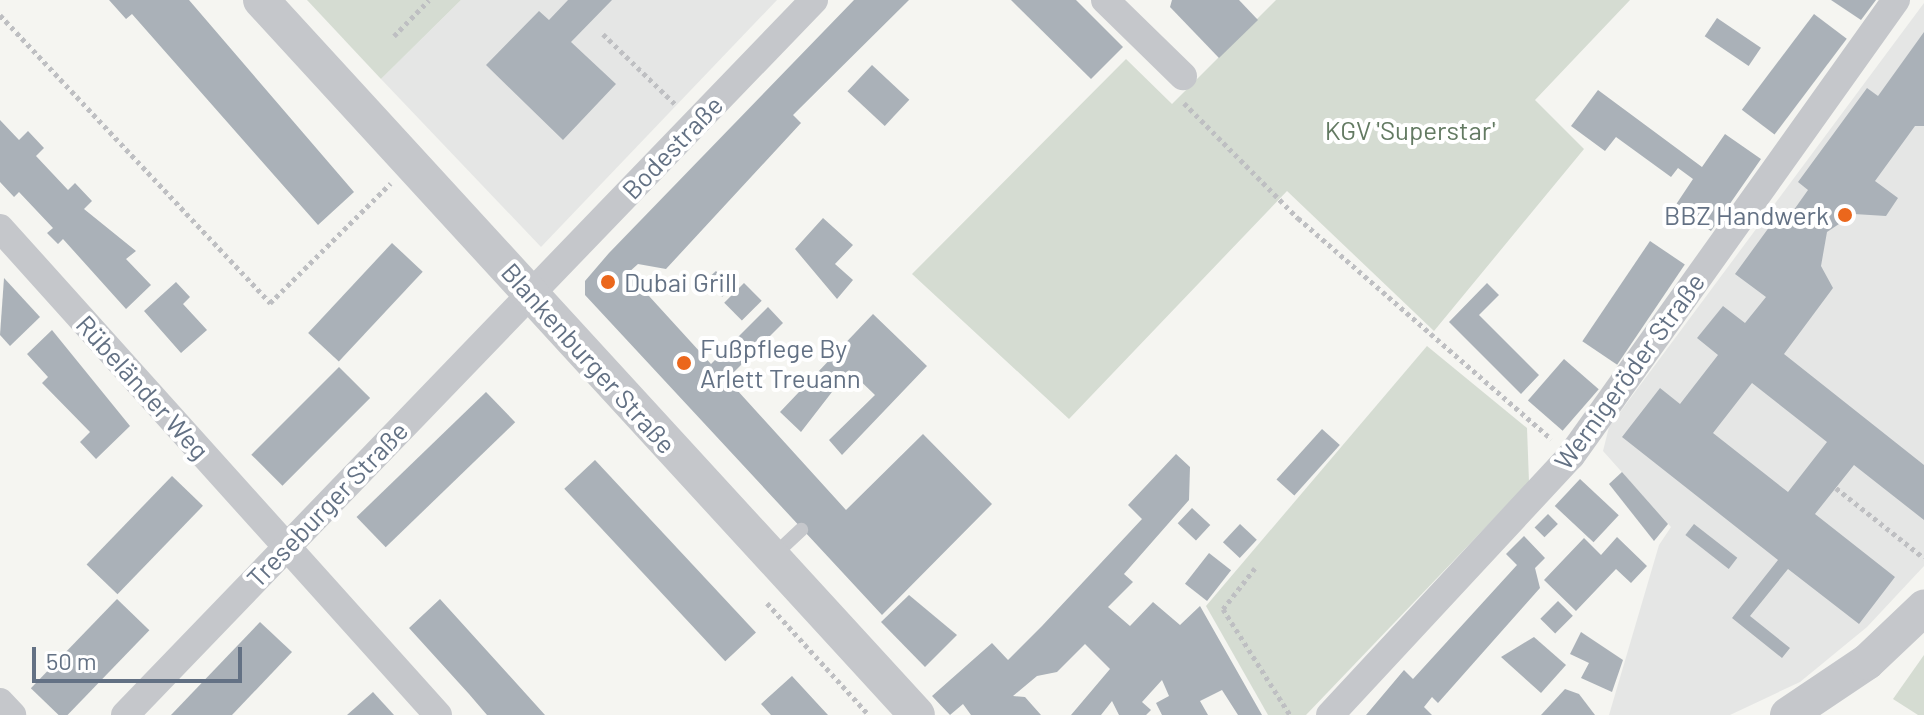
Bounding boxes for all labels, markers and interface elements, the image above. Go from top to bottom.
street label: Bodestraße [615,89,729,205]
park label: KGV 'Superstar' [1325,114,1495,146]
place label: BBZ Handwerk [1664,199,1829,231]
marker: BBZ Handwerk [1836,206,1854,224]
street label: Blankenburger Straße [495,256,683,460]
place label: Dubai Grill [624,266,737,298]
street label: Wernigeröder Straße [1547,267,1711,475]
marker: Dubai Grill [599,273,617,291]
street label: Rübeländer Weg [70,309,216,465]
place label: Fußpflege By Arlett Treuann [700,332,861,394]
marker: Fußpflege By Arlett Treuann [675,354,693,372]
street label: Treseburger Straße [240,415,414,593]
scale bar [36,631,246,681]
text: 50 m [46,646,97,675]

